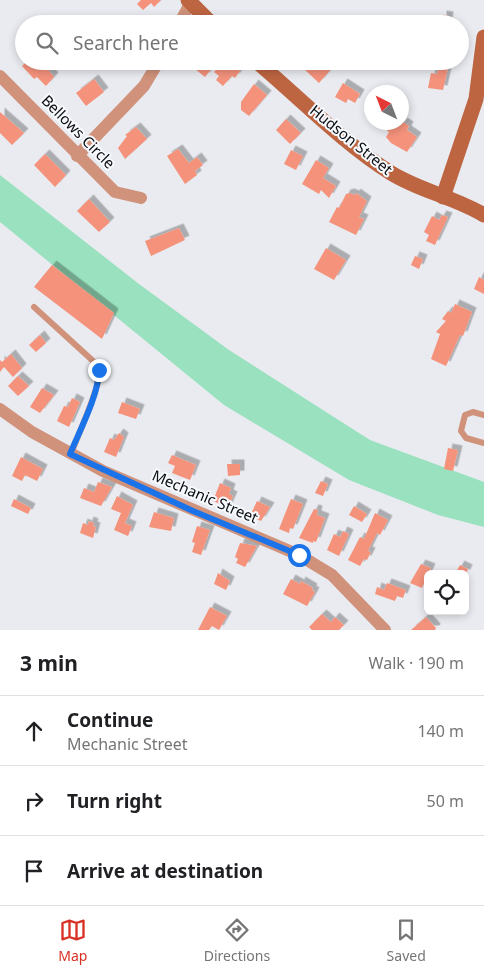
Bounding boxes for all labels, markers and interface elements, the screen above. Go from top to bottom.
search box [15,15,469,70]
icon: search [33,29,61,57]
text: Search here [73,30,179,56]
north arrow [364,85,409,130]
street label: Bellows Circle [38,90,120,172]
street label: Hudson Street [306,100,398,179]
route end [88,359,111,382]
street label: Mechanic Street [149,465,262,528]
route start [288,544,311,567]
map controls [424,570,469,615]
button: locate [424,570,469,615]
text: 3 min [20,649,78,677]
text: Walk · 190 m [369,652,464,674]
text: Continue [67,707,153,733]
icon: ahead [20,717,48,745]
text: 140 m [417,720,464,742]
text: Mechanic Street [67,733,188,755]
icon: right [20,787,48,815]
text: Turn right [67,788,162,814]
text: 50 m [427,790,464,812]
icon: arrive [20,857,48,885]
text: Arrive at destination [67,858,263,884]
tab: Map [58,916,87,965]
tab: Directions [204,916,270,965]
tab: Saved [387,916,426,965]

